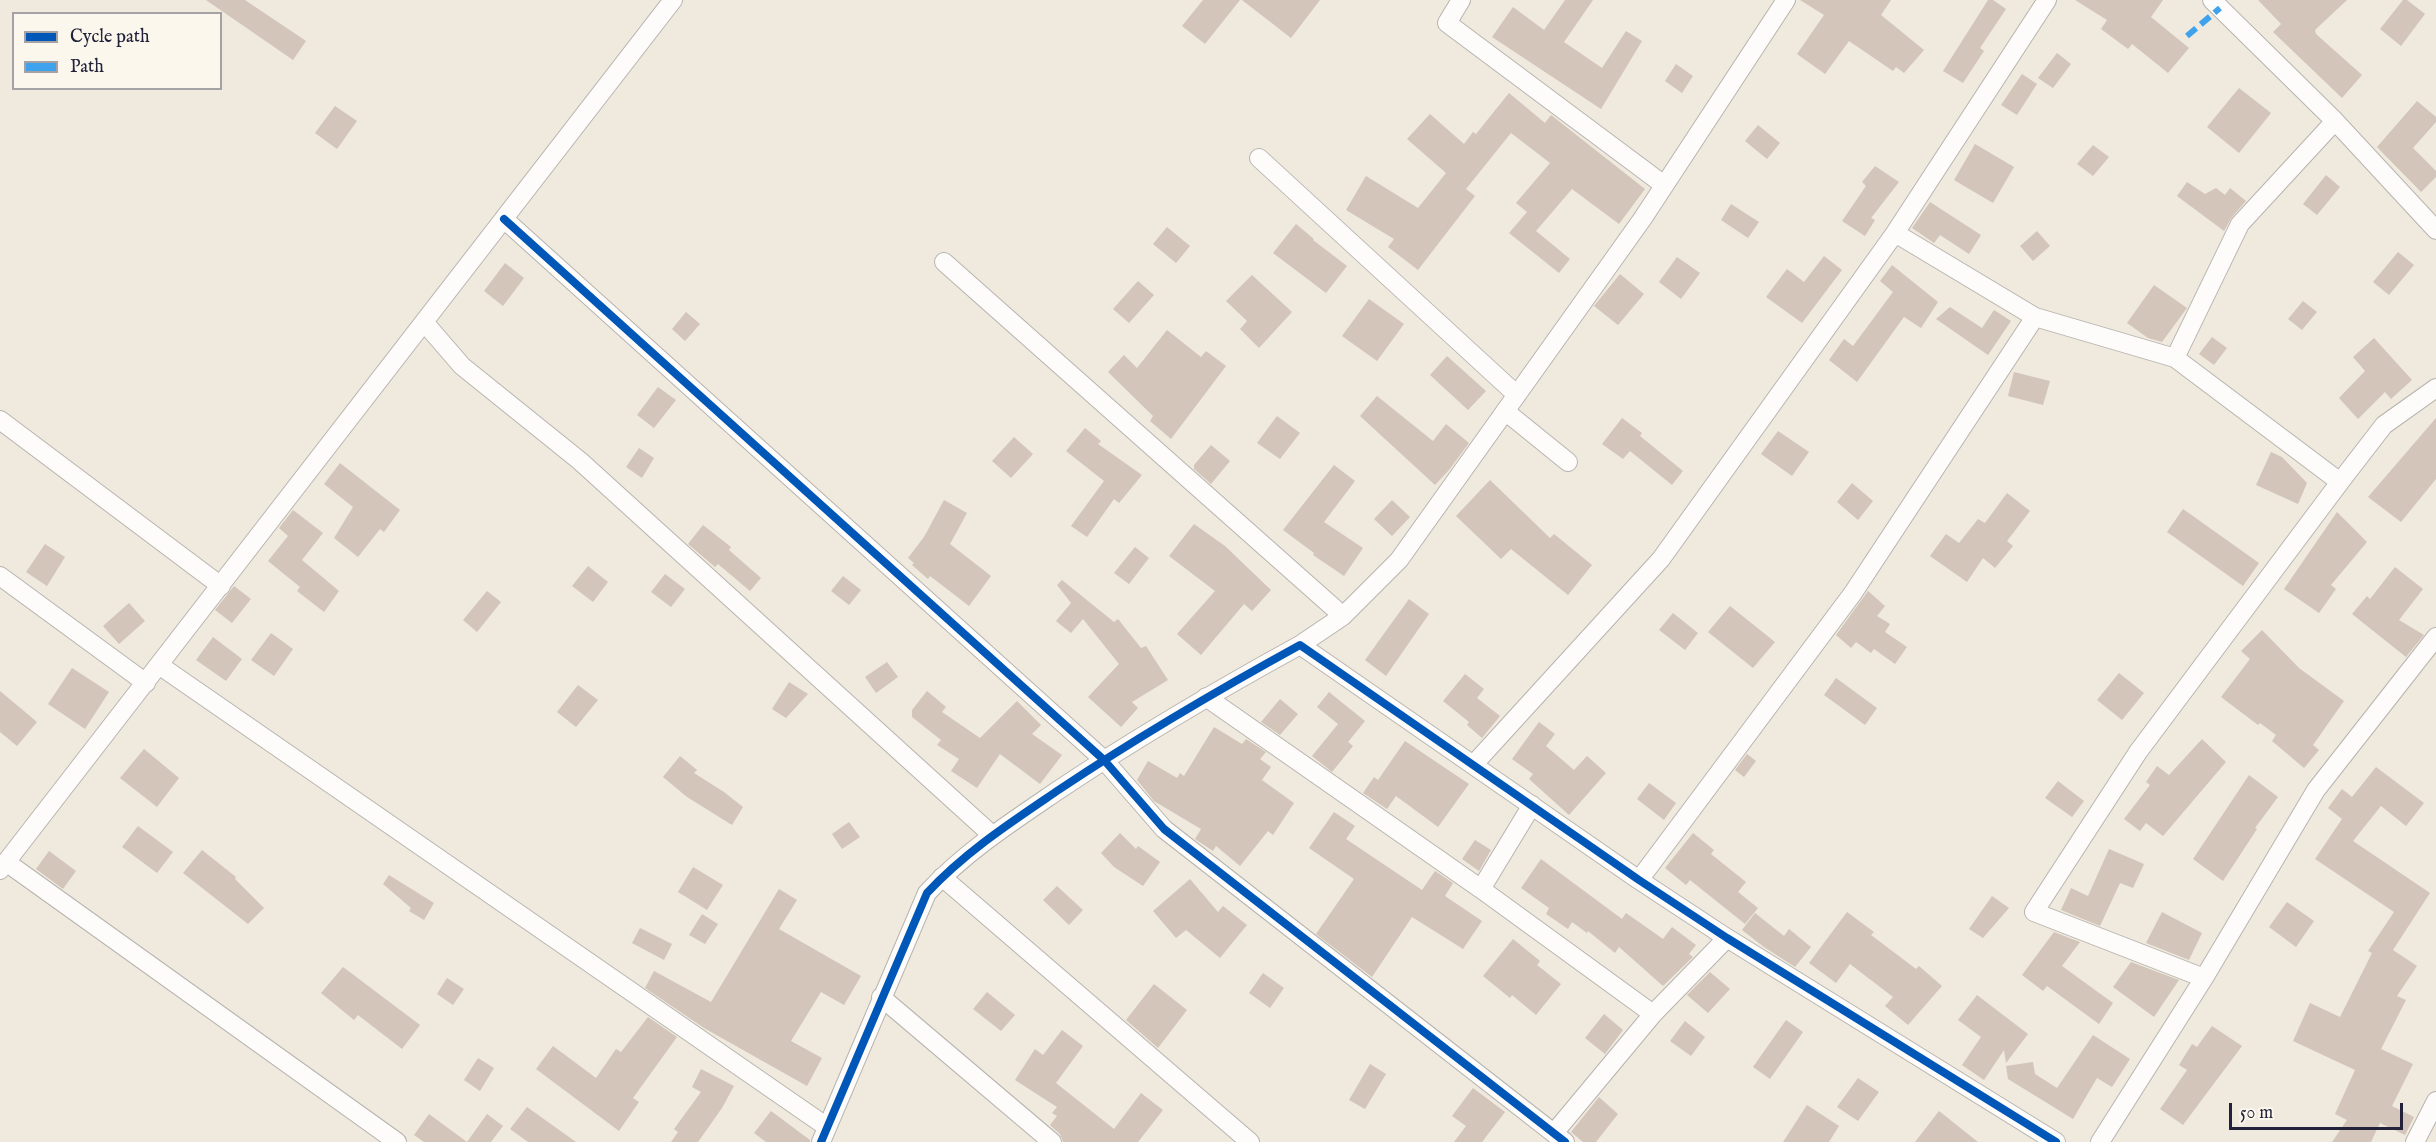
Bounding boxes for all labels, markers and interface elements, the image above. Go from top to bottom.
legend [12,12,222,90]
text: Cycle path [70,26,150,49]
text: Path [70,56,104,79]
scale bar [2232,1091,2406,1129]
text: 50 m [2240,1102,2273,1125]

